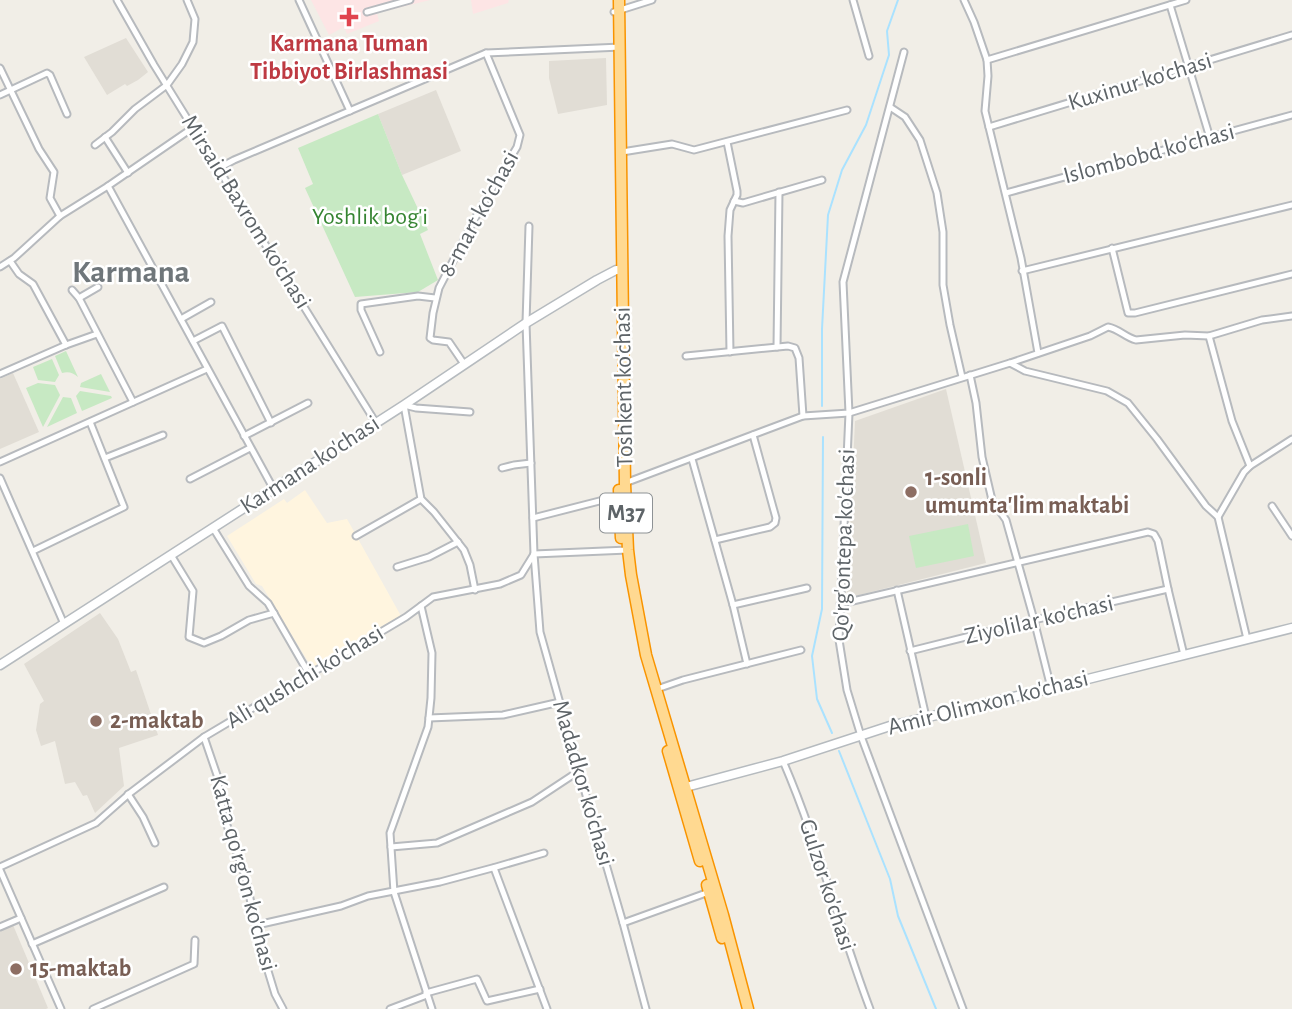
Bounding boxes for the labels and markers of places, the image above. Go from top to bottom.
marker: Karmana Tuman Tibbiyot Birlashmasi [339,7,359,27]
place label: Karmana Tuman Tibbiyot Birlashmasi [250,32,448,84]
place label: 1-sonli umumta'lim maktabi [925,466,1129,518]
marker: 1-sonli umumta'lim maktabi [903,484,919,500]
place label: 2-maktab [110,709,204,733]
marker: 2-maktab [88,713,104,729]
place label: 15-maktab [30,957,131,981]
marker: 15-maktab [8,961,24,977]

